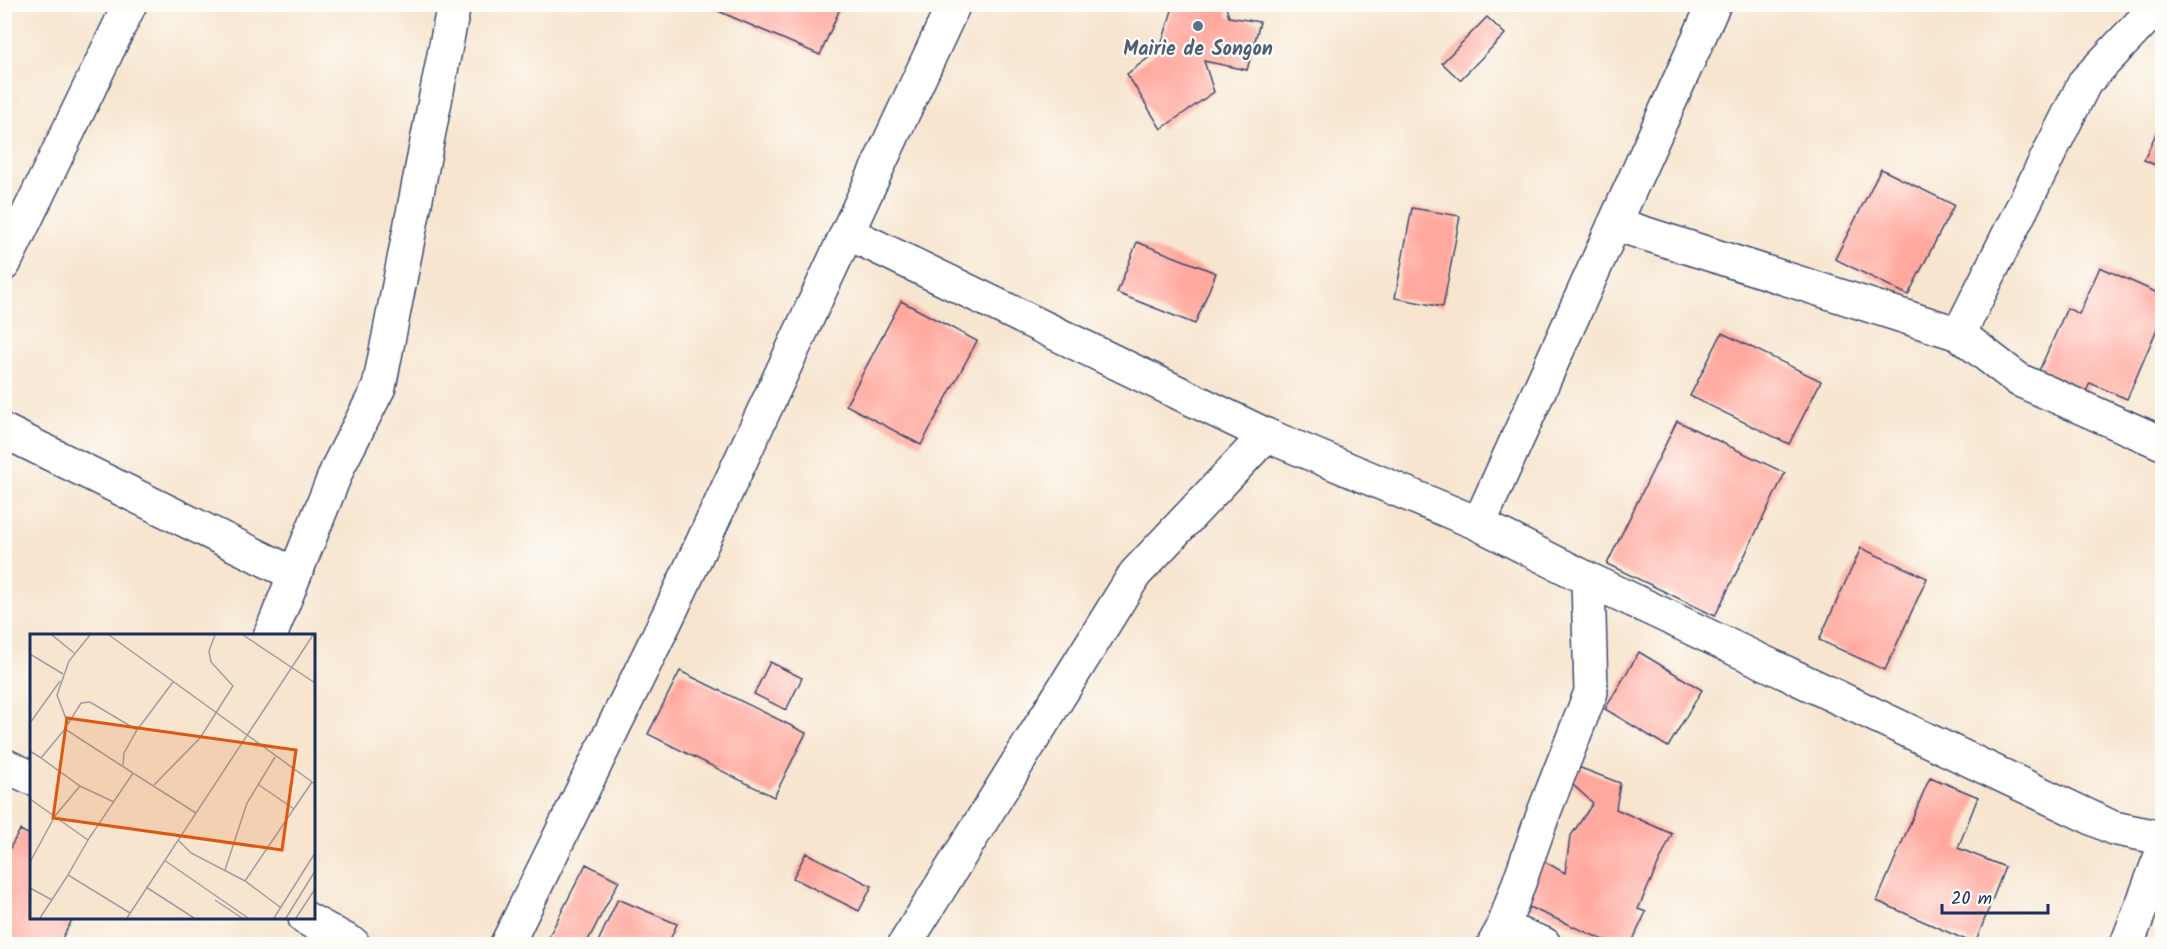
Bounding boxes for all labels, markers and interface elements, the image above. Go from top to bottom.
marker: Mairie de Songon [1191,19,1205,33]
place label: Mairie de Songon [1123,34,1273,66]
inset map [30,634,315,919]
scale bar [1942,877,2048,915]
text: 20 m [1951,885,1992,914]

